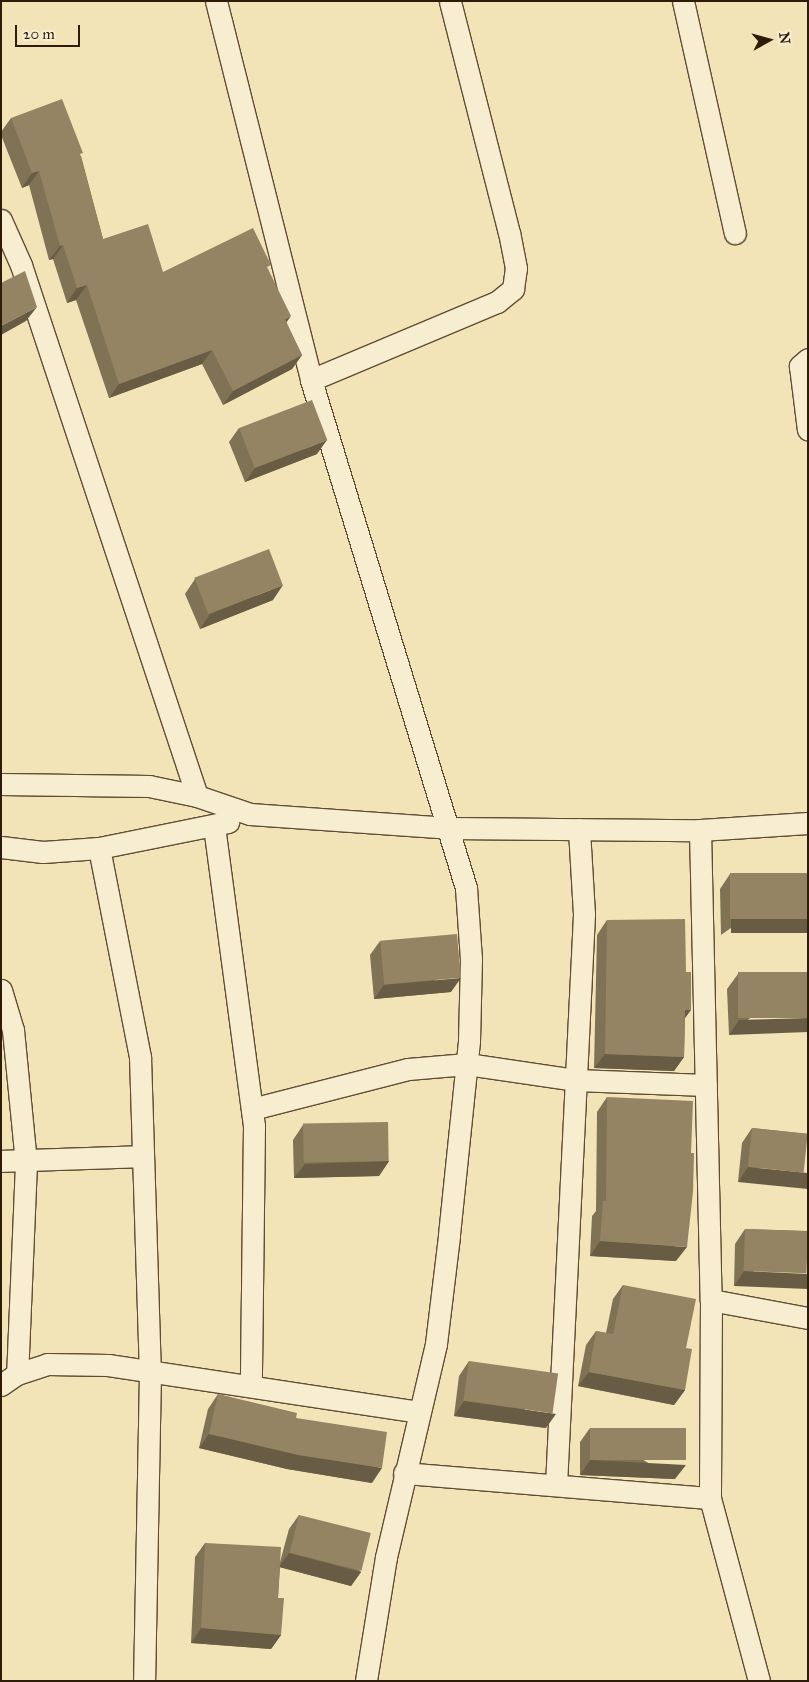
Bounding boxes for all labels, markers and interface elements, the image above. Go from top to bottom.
scale bar [18,15,82,47]
north arrow [744,15,794,65]
text: 20 m [23,25,55,43]
text: N [775,31,794,45]

